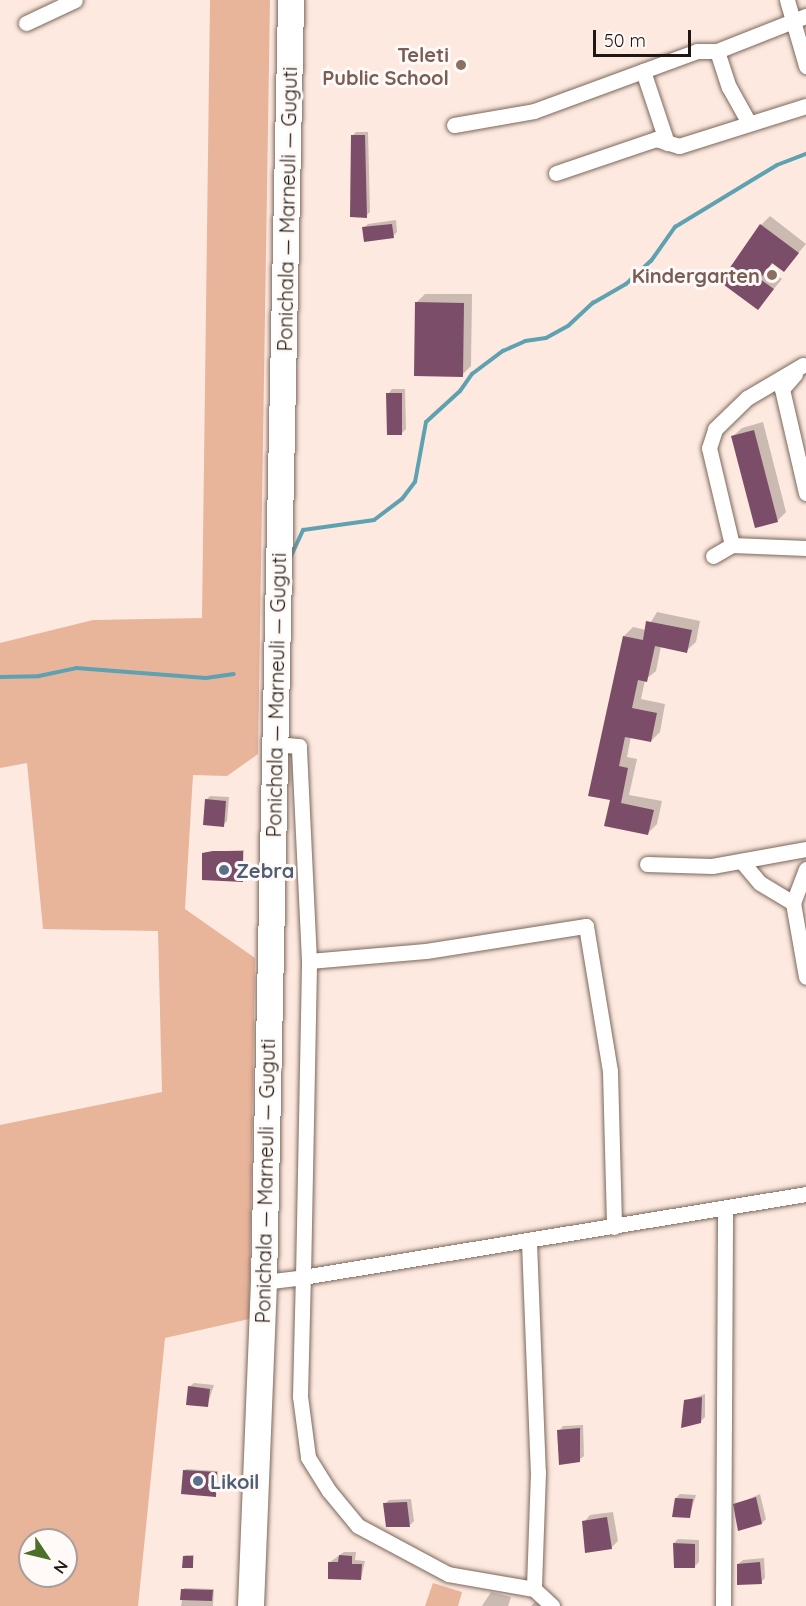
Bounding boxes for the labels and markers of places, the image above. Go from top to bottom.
place label: Teleti Public School [322,42,449,89]
marker: Teleti Public School [454,58,468,72]
place label: Kindergarten [632,263,760,287]
marker: Kindergarten [765,268,779,282]
place label: Zebra [236,858,294,882]
marker: Zebra [217,863,231,877]
place label: Likoil [210,1469,259,1493]
marker: Likoil [191,1474,205,1488]

